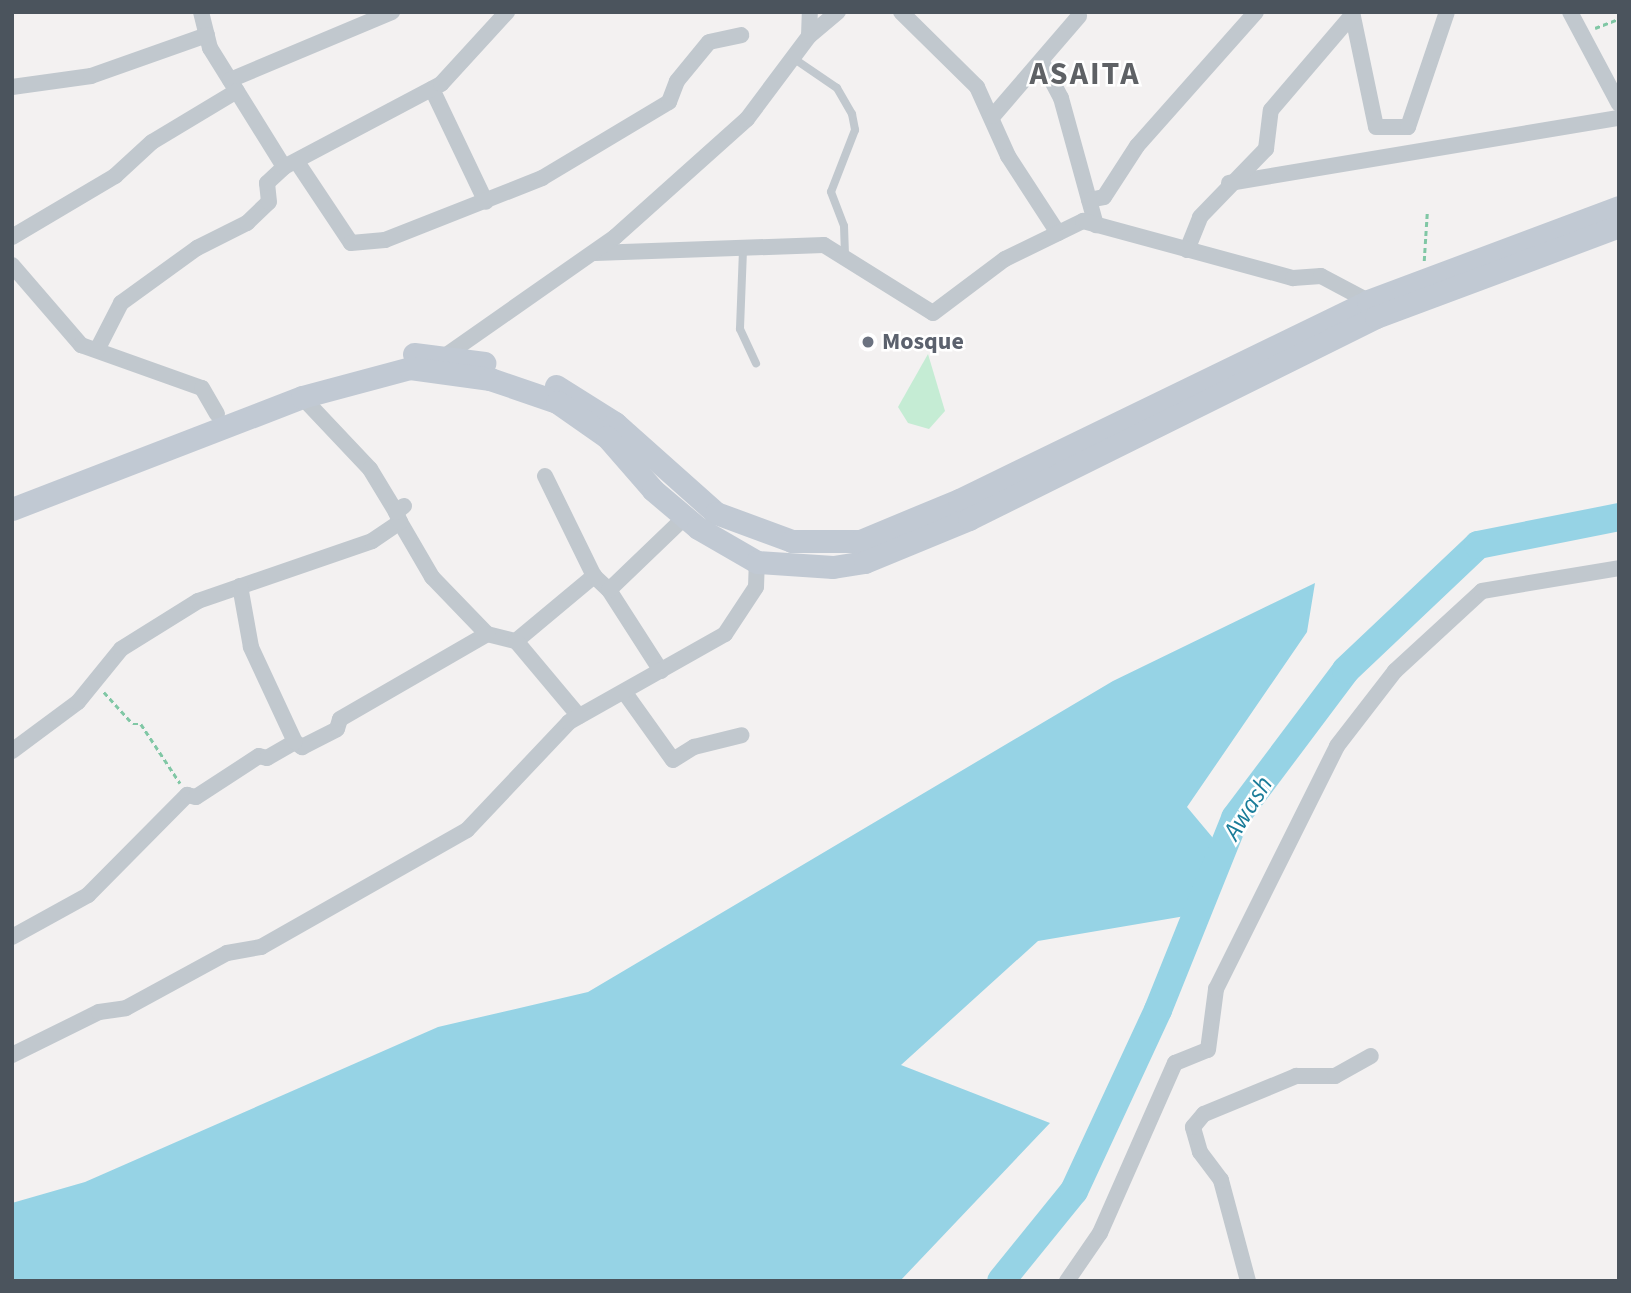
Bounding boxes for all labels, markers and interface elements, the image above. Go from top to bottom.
district label: ASAITA [1030,55,1140,93]
place label: Mosque [882,328,964,356]
marker: Mosque [860,334,876,350]
water label: Awash [1216,770,1280,846]

